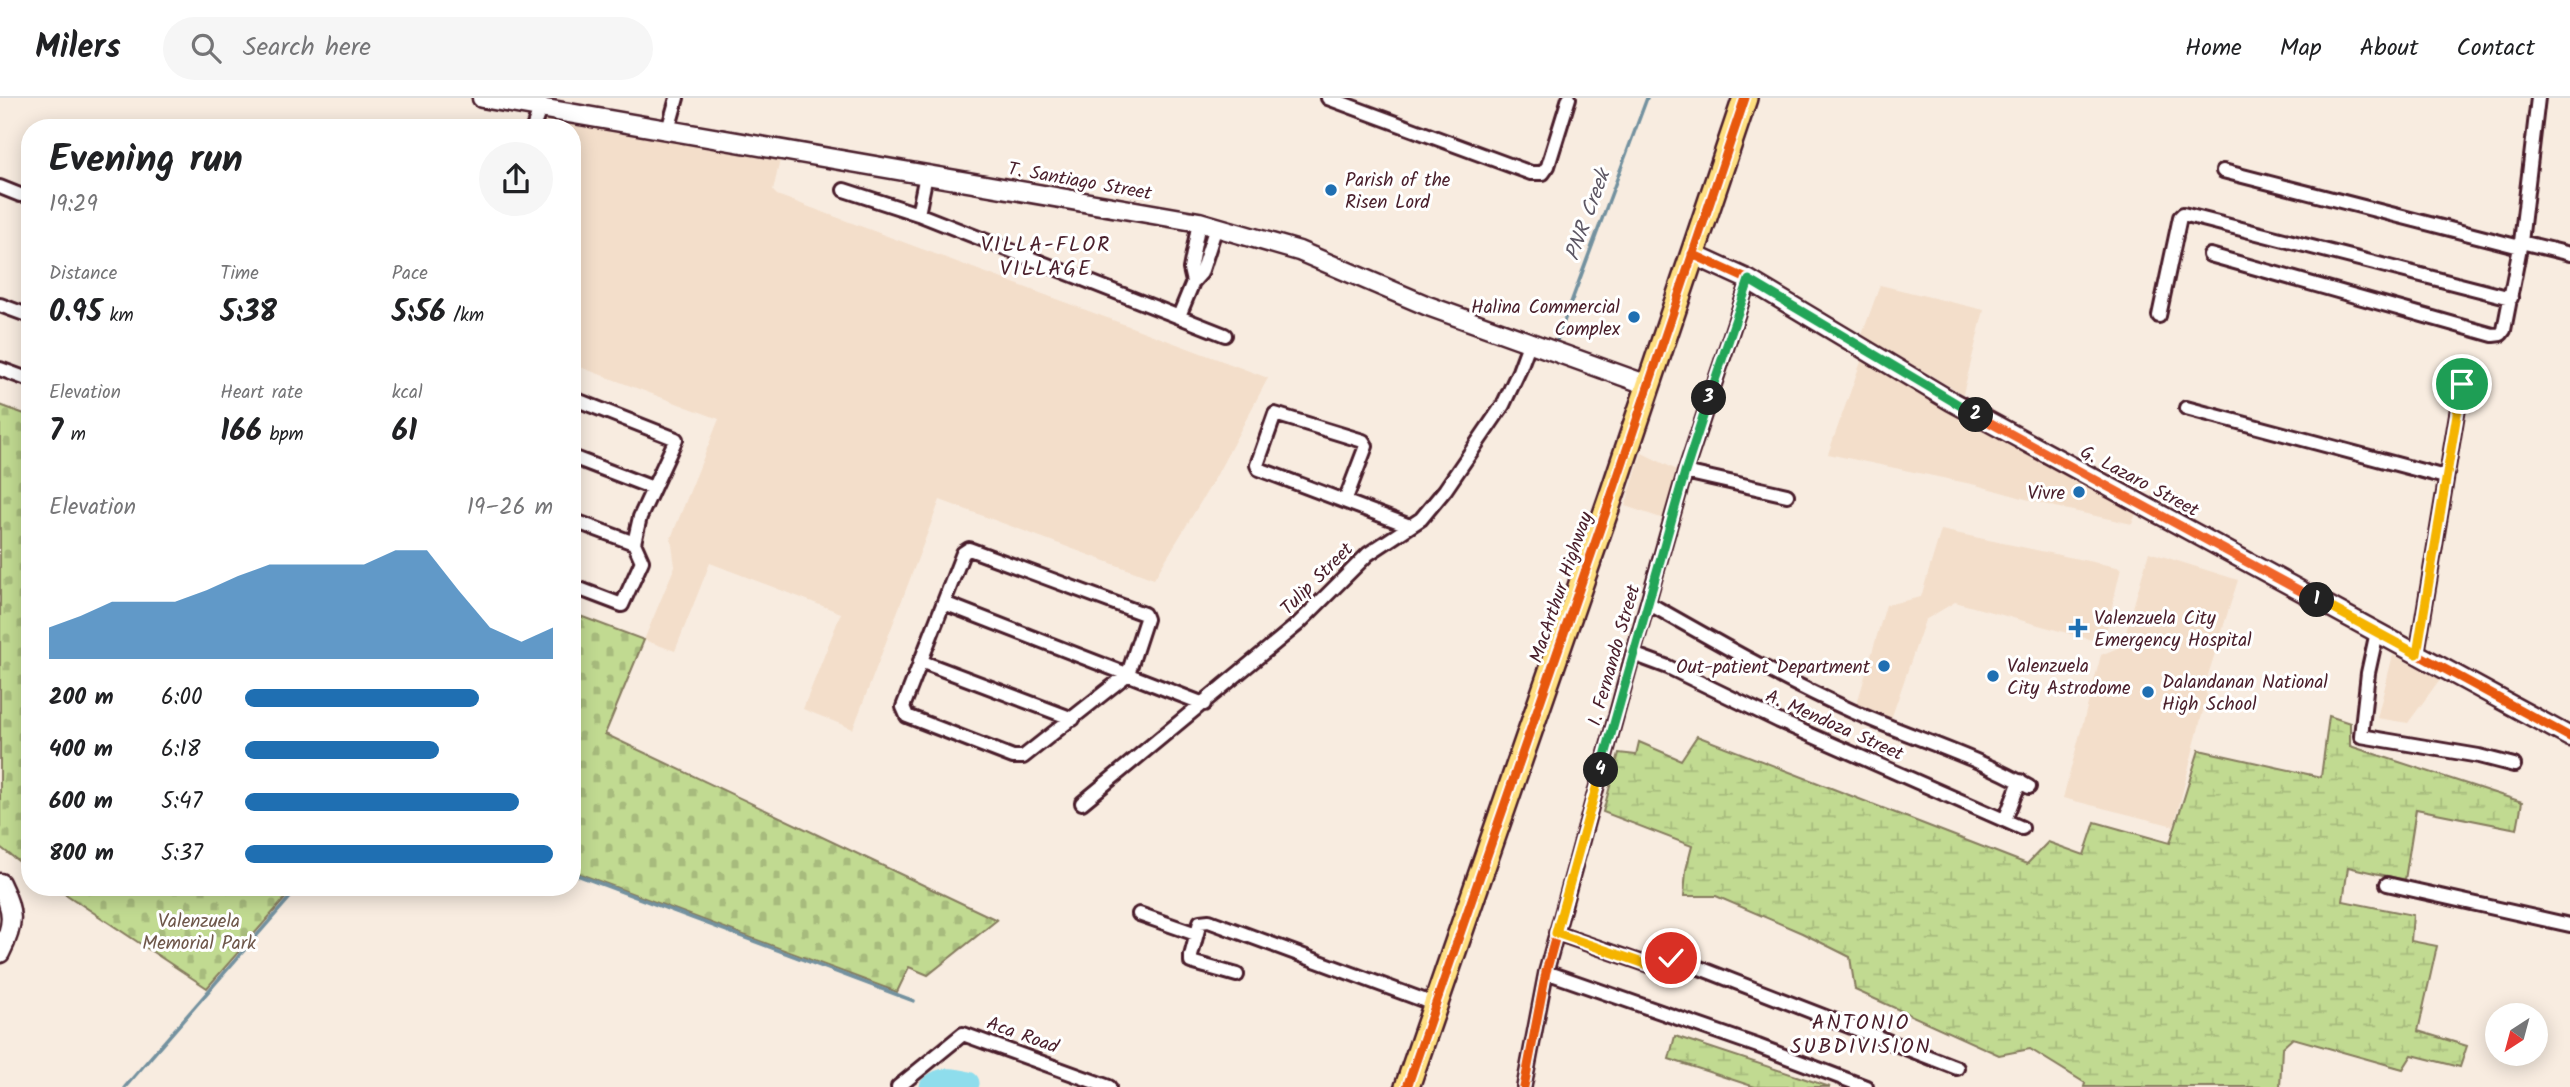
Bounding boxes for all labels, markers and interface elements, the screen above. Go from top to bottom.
search box [163,17,653,80]
text: Milers [35,22,121,75]
text: Search here [243,27,371,69]
icon: search [187,29,225,67]
text: Home [2185,29,2242,68]
text: Map [2280,29,2322,68]
text: About [2360,29,2418,68]
text: Contact [2456,29,2535,68]
text: Evening run [49,131,243,191]
button: share [479,142,553,216]
street label: T. Santiago Street [1005,155,1155,209]
water label: PNR Creek [1557,162,1621,266]
place label: Parish of the Risen Lord [1345,166,1451,218]
marker: Parish of the Risen Lord [1323,182,1339,198]
text: 19:29 [49,187,98,223]
district label: VILLA-FLOR VILLAGE [981,229,1111,286]
text: Distance [49,259,117,289]
text: Time [220,259,259,289]
text: Pace [392,259,428,289]
text: 0.95 [49,289,102,337]
text: 5:38 [220,289,277,337]
text: 5:56 [392,289,446,337]
place label: Halina Commercial Complex [1471,293,1621,345]
text: km [102,301,134,331]
text: /km [446,301,484,331]
marker: Halina Commercial Complex [1626,309,1642,325]
pin [2432,354,2492,414]
icon: arrive [2443,365,2481,403]
text: Elevation [49,378,121,408]
text: Heart rate [220,378,303,408]
text: kcal [392,378,423,408]
pin: 3 [1692,380,1726,416]
text: 3 [1703,382,1714,412]
pin: 2 [1958,398,1994,432]
text: 2 [1970,399,1981,429]
text: 7 [49,408,63,456]
text: 166 [220,408,262,456]
text: 61 [392,408,417,456]
text: m [63,420,86,450]
text: bpm [262,420,304,450]
street label: G. Lazaro Street [2074,438,2204,526]
place label: Vivre [2028,479,2065,509]
marker: Vivre [2071,484,2087,500]
text: Elevation [49,490,136,526]
text: 19–26 m [467,490,553,526]
street label: MacArthur Highway [1522,507,1602,667]
street label: Tulip Street [1274,535,1361,623]
street label: I. Fernando Street [1580,581,1650,730]
pin: 1 [2300,582,2334,618]
text: 1 [2314,584,2319,614]
place label: Valenzuela City Emergency Hospital [2094,604,2252,656]
marker: Valenzuela City Emergency Hospital [2068,618,2088,638]
place label: Valenzuela City Astrodome [2007,652,2131,704]
place label: Out-patient Department [1676,653,1871,683]
marker: Out-patient Department [1876,658,1892,674]
marker: Valenzuela City Astrodome [1985,668,2001,684]
place label: Dalandanan National High School [2162,668,2328,720]
text: 200 m [49,680,114,716]
text: 6:00 [161,680,202,716]
street label: A. Mendoza Street [1760,682,1909,770]
marker: Dalandanan National High School [2140,684,2156,700]
text: 400 m [49,732,113,768]
text: 6:18 [161,732,201,768]
pin: 4 [1584,752,1618,788]
text: 4 [1595,754,1606,784]
text: 600 m [49,784,113,820]
text: 5:47 [161,784,202,820]
text: 800 m [49,836,114,872]
text: 5:37 [161,836,203,872]
park label: Valenzuela Memorial Park [142,907,256,959]
pin [1641,928,1701,988]
icon: check [1652,939,1690,977]
north arrow [2485,1003,2548,1066]
map controls [2485,1003,2548,1066]
district label: ANTONIO SUBDIVISION [1790,1007,1932,1064]
street label: Aca Road [982,1009,1063,1063]

